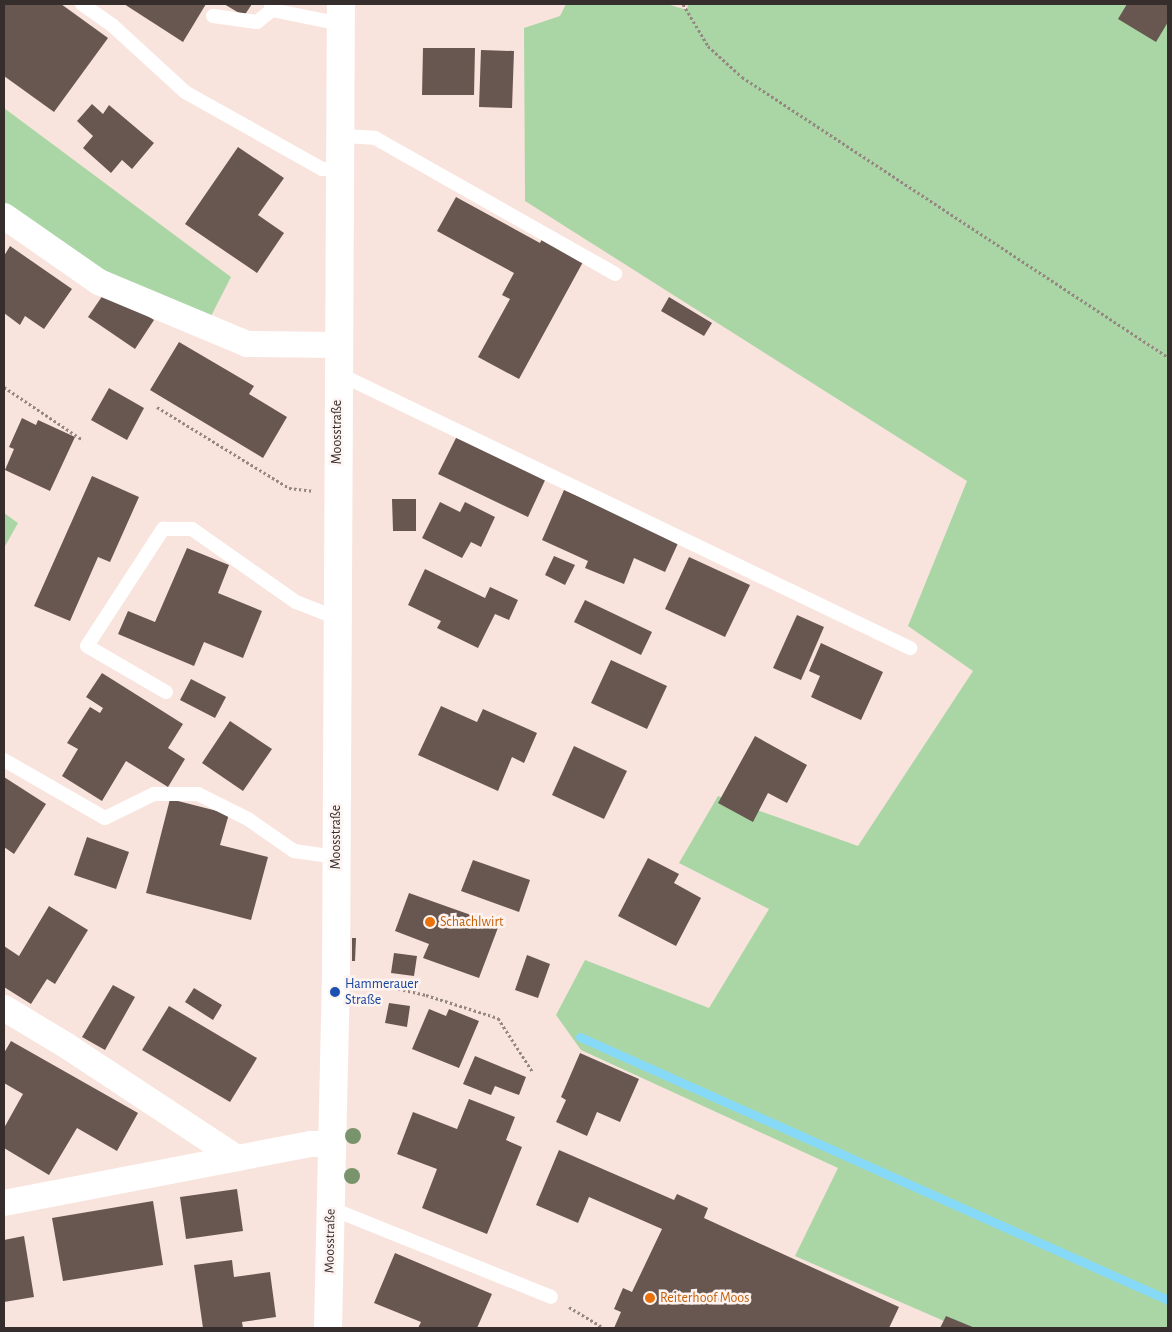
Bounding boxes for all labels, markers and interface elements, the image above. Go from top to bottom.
street label: Moosstraße [329,400,345,464]
street label: Moosstraße [328,805,344,869]
place label: Schachlwirt [440,914,503,930]
marker: Schachlwirt [424,916,436,928]
place label: Hammerauer Straße [345,976,418,1009]
marker: Hammerauer Straße [329,986,341,998]
street label: Moosstraße [321,1209,339,1273]
place label: Reiterhoof Moos [660,1290,749,1306]
marker: Reiterhoof Moos [644,1292,656,1304]

